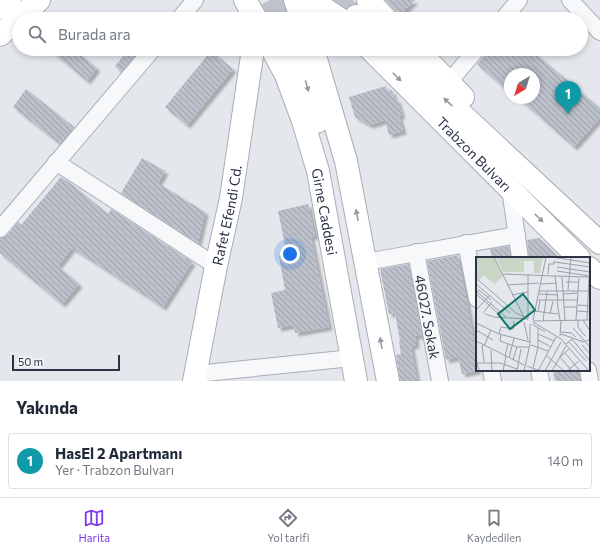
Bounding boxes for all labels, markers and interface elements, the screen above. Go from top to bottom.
search box [12,12,588,56]
icon: search [26,23,48,45]
text: Burada ara [58,25,131,43]
north arrow [504,68,540,104]
one-way arrow [392,72,402,81]
one-way arrow [304,80,310,92]
pin: 1 [555,81,581,114]
one-way arrow [443,97,453,107]
street label: Trabzon Bulvarı [434,113,516,195]
street label: Rafet Efendi Cd. [208,164,244,267]
street label: Girne Caddesi [309,167,342,256]
one-way arrow [353,209,359,221]
one-way arrow [534,213,544,223]
your location [280,244,300,264]
inset map [476,257,590,371]
street label: 46027. Sokak [412,273,444,361]
one-way arrow [378,337,384,349]
scale bar [12,353,120,372]
text: 50 m [18,355,43,368]
text: Yakında [16,397,78,418]
text: HasEl 2 Apartmanı [55,444,182,462]
text: 1 [27,453,33,469]
text: 140 m [547,453,583,469]
text: Yer · Trabzon Bulvarı [55,462,174,478]
tab: Harita [79,507,110,544]
tab: Yol tarifi [267,507,309,544]
tab: Kaydedilen [467,507,521,544]

